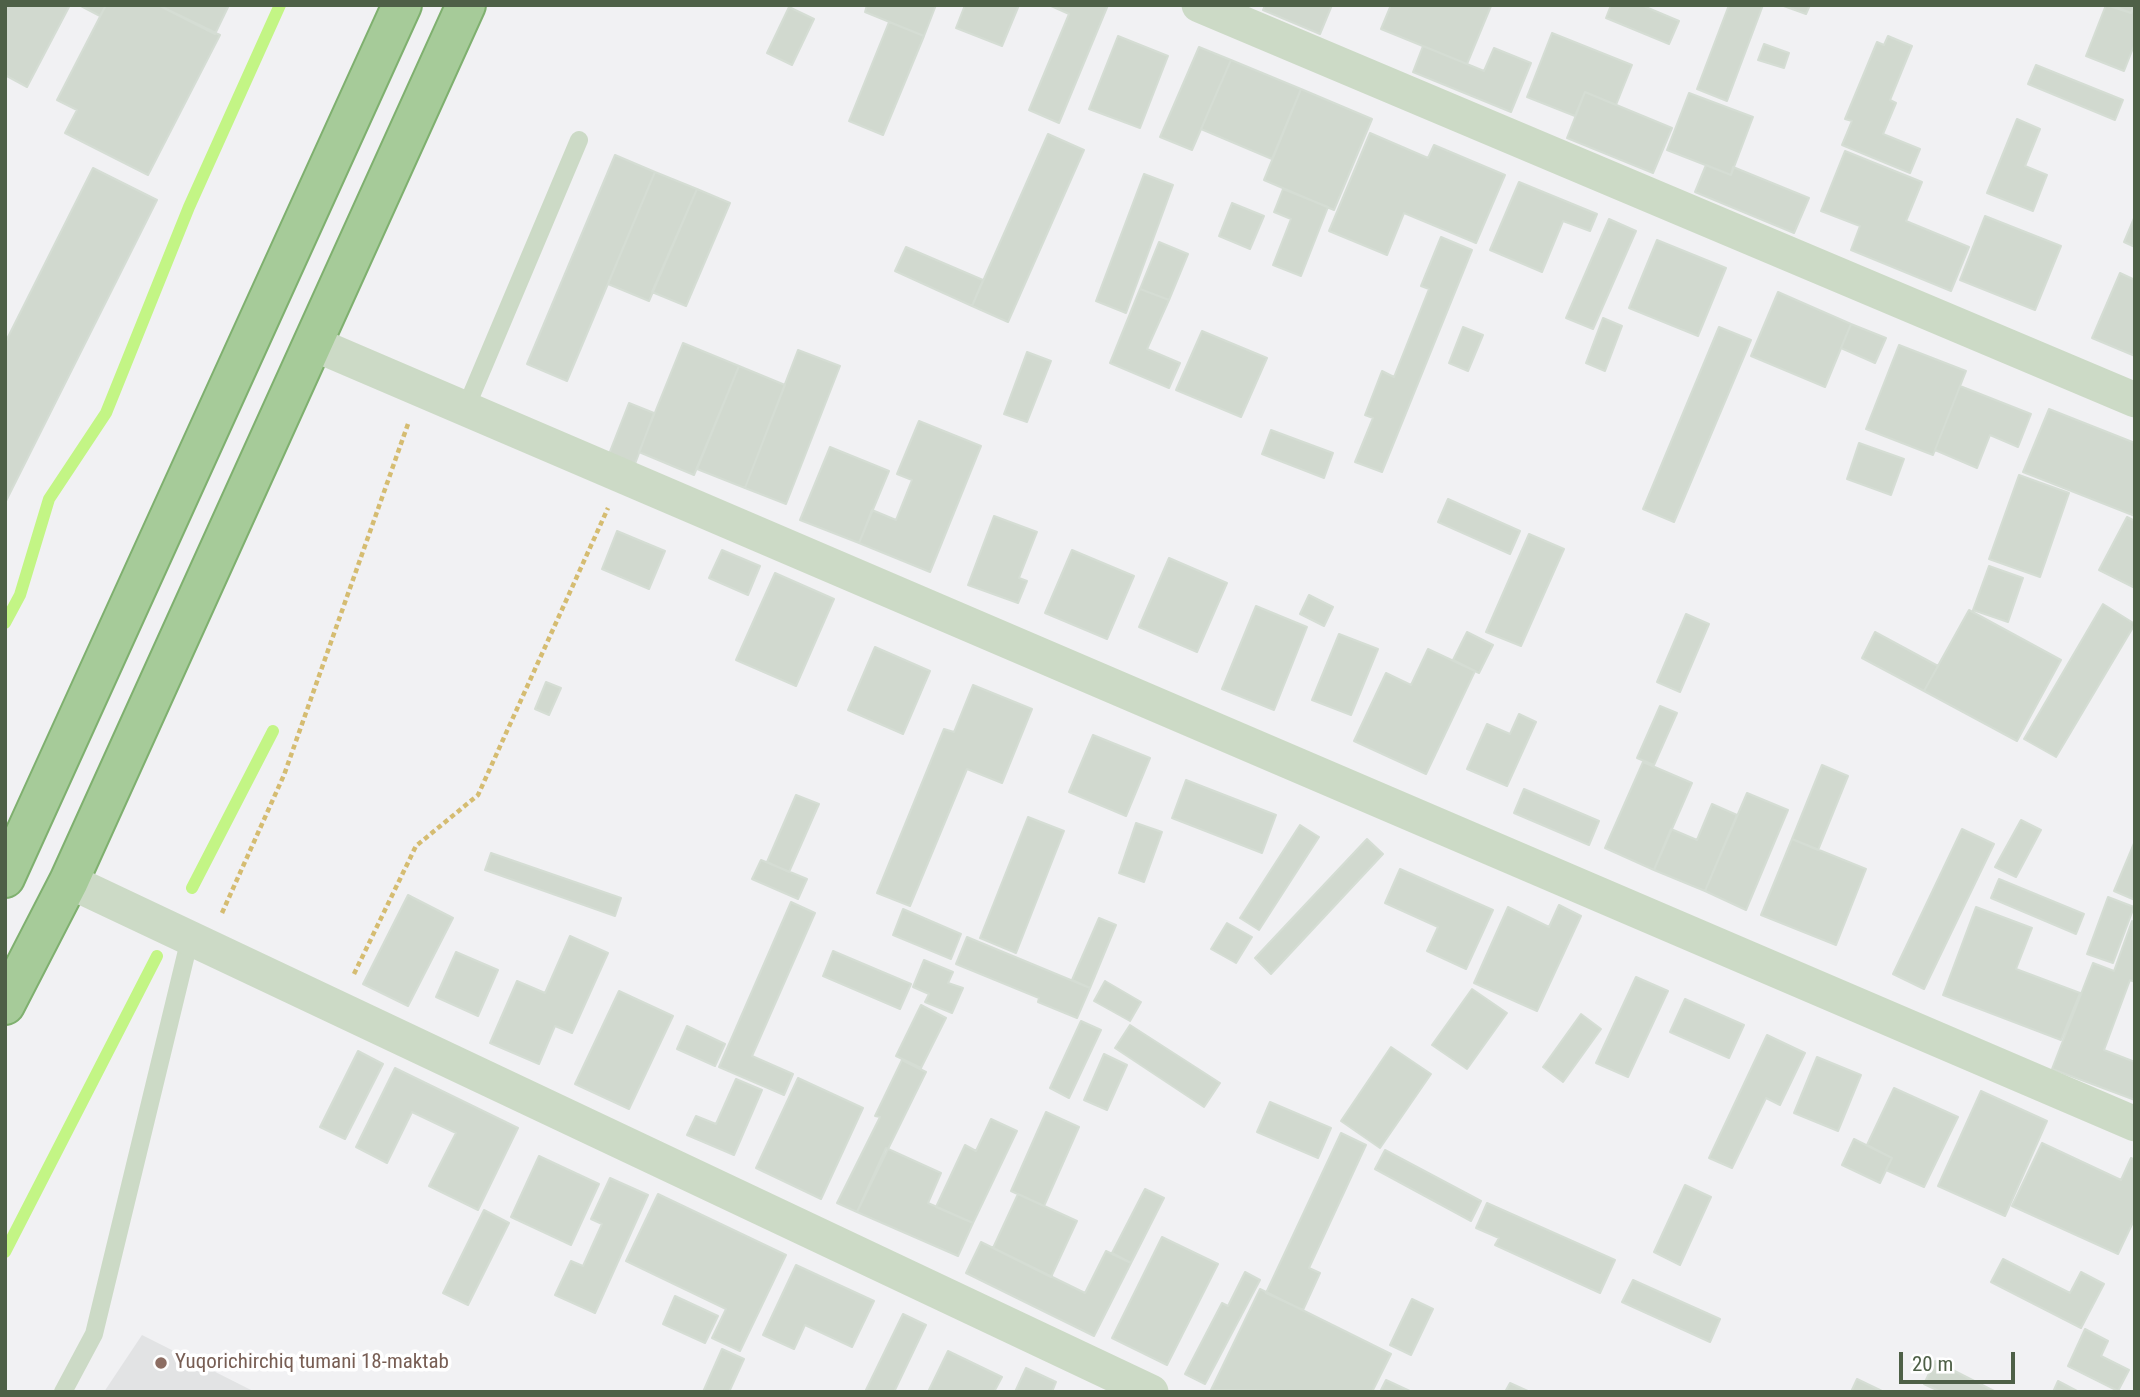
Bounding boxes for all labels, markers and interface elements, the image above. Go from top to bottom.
scale bar [1902,1338,2018,1382]
place label: Yuqorichirchiq tumani 18-maktab [175,1350,449,1376]
text: 20 m [1912,1352,1953,1376]
marker: Yuqorichirchiq tumani 18-maktab [153,1355,169,1371]

